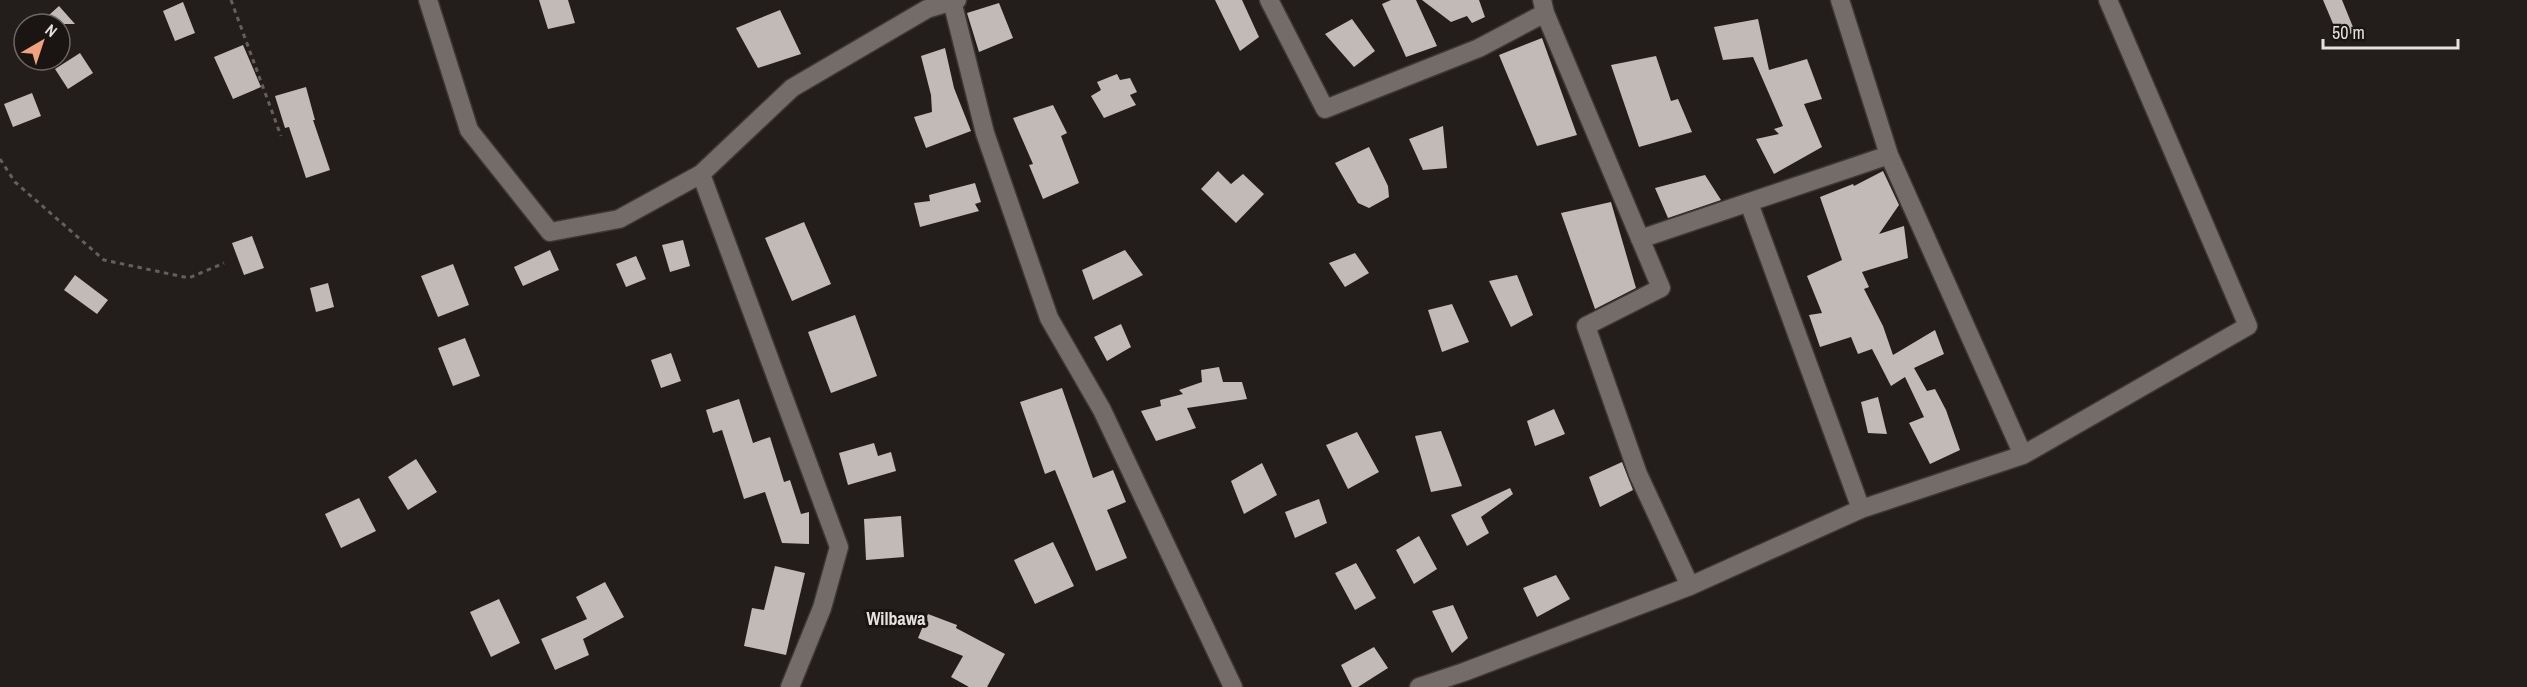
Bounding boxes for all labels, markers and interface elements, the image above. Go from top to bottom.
north arrow [12,12,72,72]
scale bar [2323,12,2458,50]
text: N [41,19,62,42]
text: 50 m [2332,20,2365,45]
district label: Wilbawa [867,606,926,631]

